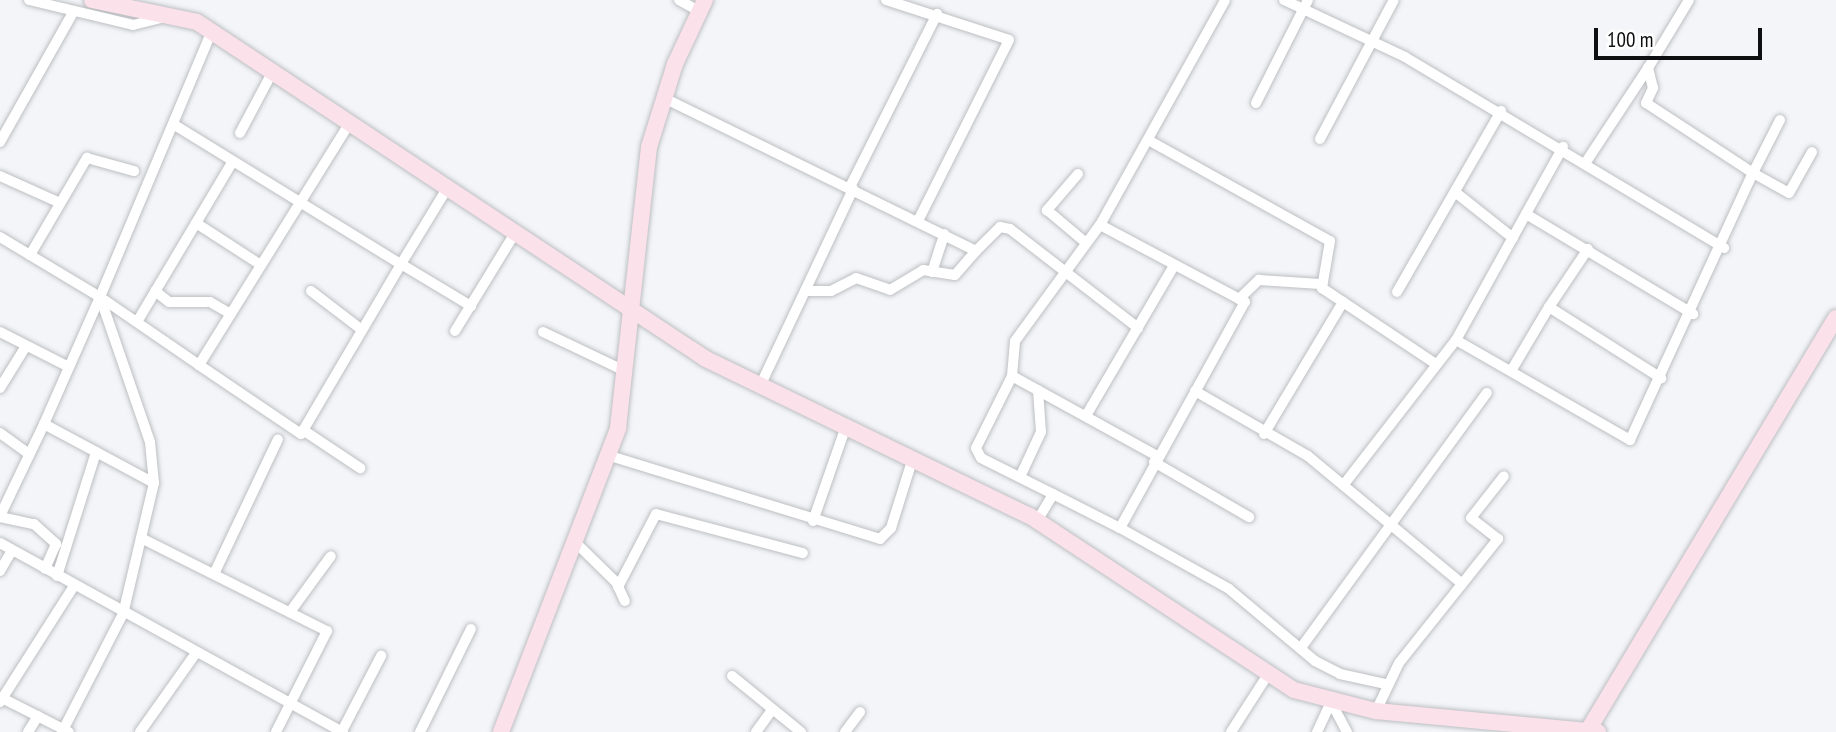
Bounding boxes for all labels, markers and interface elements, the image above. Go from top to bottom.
scale bar [1598,14,1766,58]
text: 100 m [1607,26,1653,53]

